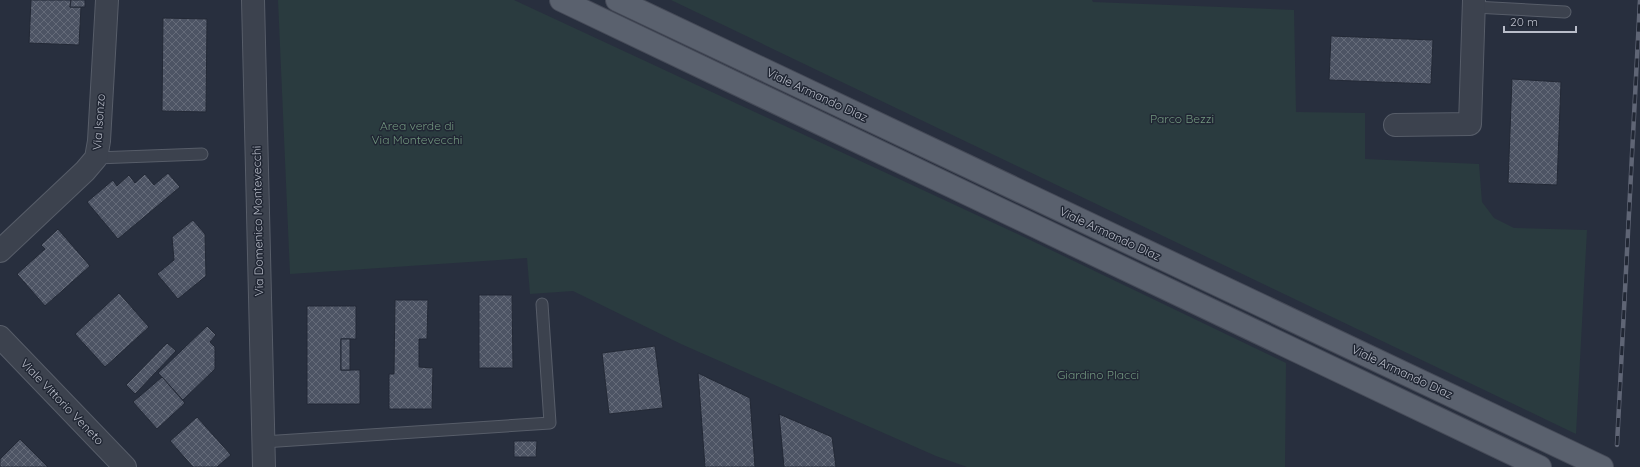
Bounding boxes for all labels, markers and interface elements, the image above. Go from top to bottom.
scale bar [1504,8,1576,34]
text: 20 m [1510,14,1538,29]
street label: Viale Armando Diaz [764,64,870,125]
street label: Via Isonzo [89,93,108,151]
park label: Parco Bezzi [1150,111,1214,126]
park label: Area verde di Via Montevecchi [372,118,462,147]
street label: Via Domenico Montevecchi [249,146,266,297]
street label: Viale Armando Diaz [1057,203,1163,264]
street label: Viale Armando Diaz [1349,341,1455,402]
street label: Viale Vittorio Veneto [18,356,107,448]
park label: Giardino Placci [1057,367,1139,382]

